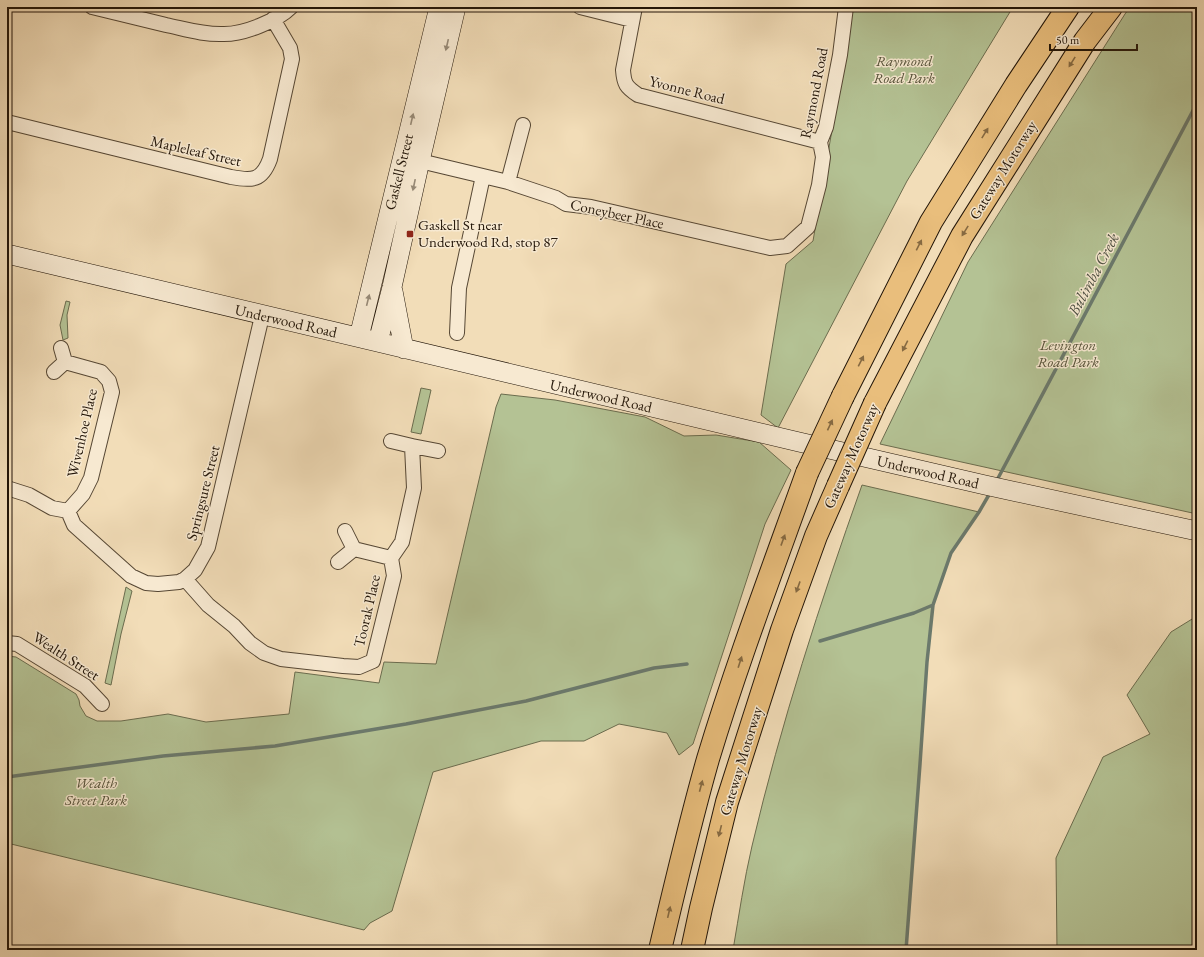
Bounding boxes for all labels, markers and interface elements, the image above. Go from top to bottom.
scale bar [1050,26,1137,52]
text: 50 m [1056,32,1080,48]
one-way arrow [444,39,450,51]
street label: Raymond Road [795,45,832,140]
park label: Raymond Road Park [873,51,935,87]
one-way arrow [1068,57,1076,67]
street label: Yvonne Road [647,71,727,108]
one-way arrow [410,113,416,125]
street label: Gateway Motorway [965,116,1041,223]
one-way arrow [982,128,989,139]
street label: Mapleleaf Street [149,131,244,170]
street label: Gaskell Street [380,132,417,212]
one-way arrow [411,179,417,191]
street label: Coneybeer Place [569,194,666,233]
place label: Gaskell St near Underwood Rd, stop 87 [418,215,558,251]
one-way arrow [961,225,969,236]
marker: Gaskell St near Underwood Rd, stop 87 [405,229,415,239]
water label: Bulimba Creek [1062,229,1124,320]
one-way arrow [916,239,922,251]
one-way arrow [365,293,371,305]
street label: Underwood Road [233,300,339,342]
park label: Levington Road Park [1037,335,1099,371]
one-way arrow [901,340,908,351]
one-way arrow [858,356,864,367]
street label: Underwood Road [548,375,654,417]
street label: Wivenhoe Place [62,386,101,479]
street label: Gateway Motorway [819,400,882,511]
one-way arrow [827,420,833,431]
street label: Springsure Street [182,443,224,542]
street label: Underwood Road [875,451,981,493]
one-way arrow [781,533,787,545]
street label: Toorak Place [349,573,384,649]
one-way arrow [794,581,800,593]
street label: Wealth Street [29,627,104,684]
one-way arrow [737,656,743,668]
street label: Gateway Motorway [715,704,766,818]
park label: Wealth Street Park [64,773,127,809]
one-way arrow [698,780,704,792]
one-way arrow [717,824,723,837]
one-way arrow [666,906,672,918]

